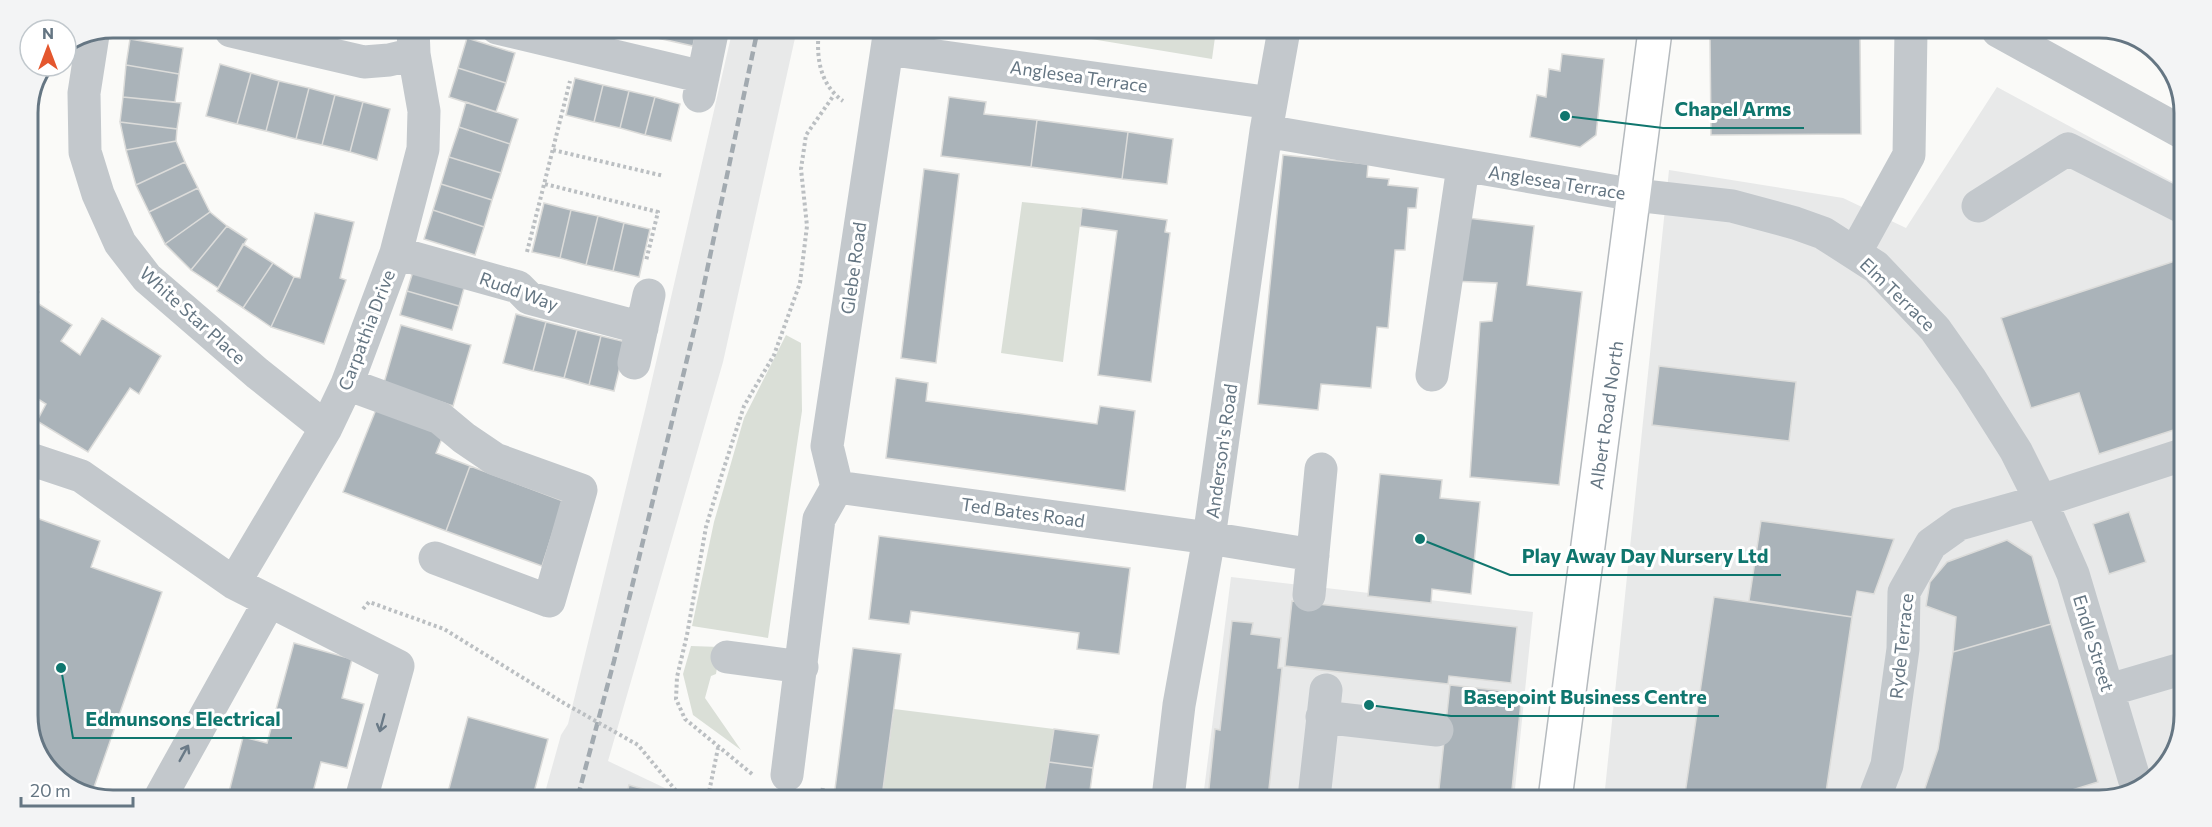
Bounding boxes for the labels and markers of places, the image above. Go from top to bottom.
callout: Chapel Arms [1663,90,1804,128]
callout: Play Away Day Nursery Ltd [1510,537,1781,575]
callout: Basepoint Business Centre [1451,678,1719,716]
callout: Edmunsons Electrical [73,700,292,738]

